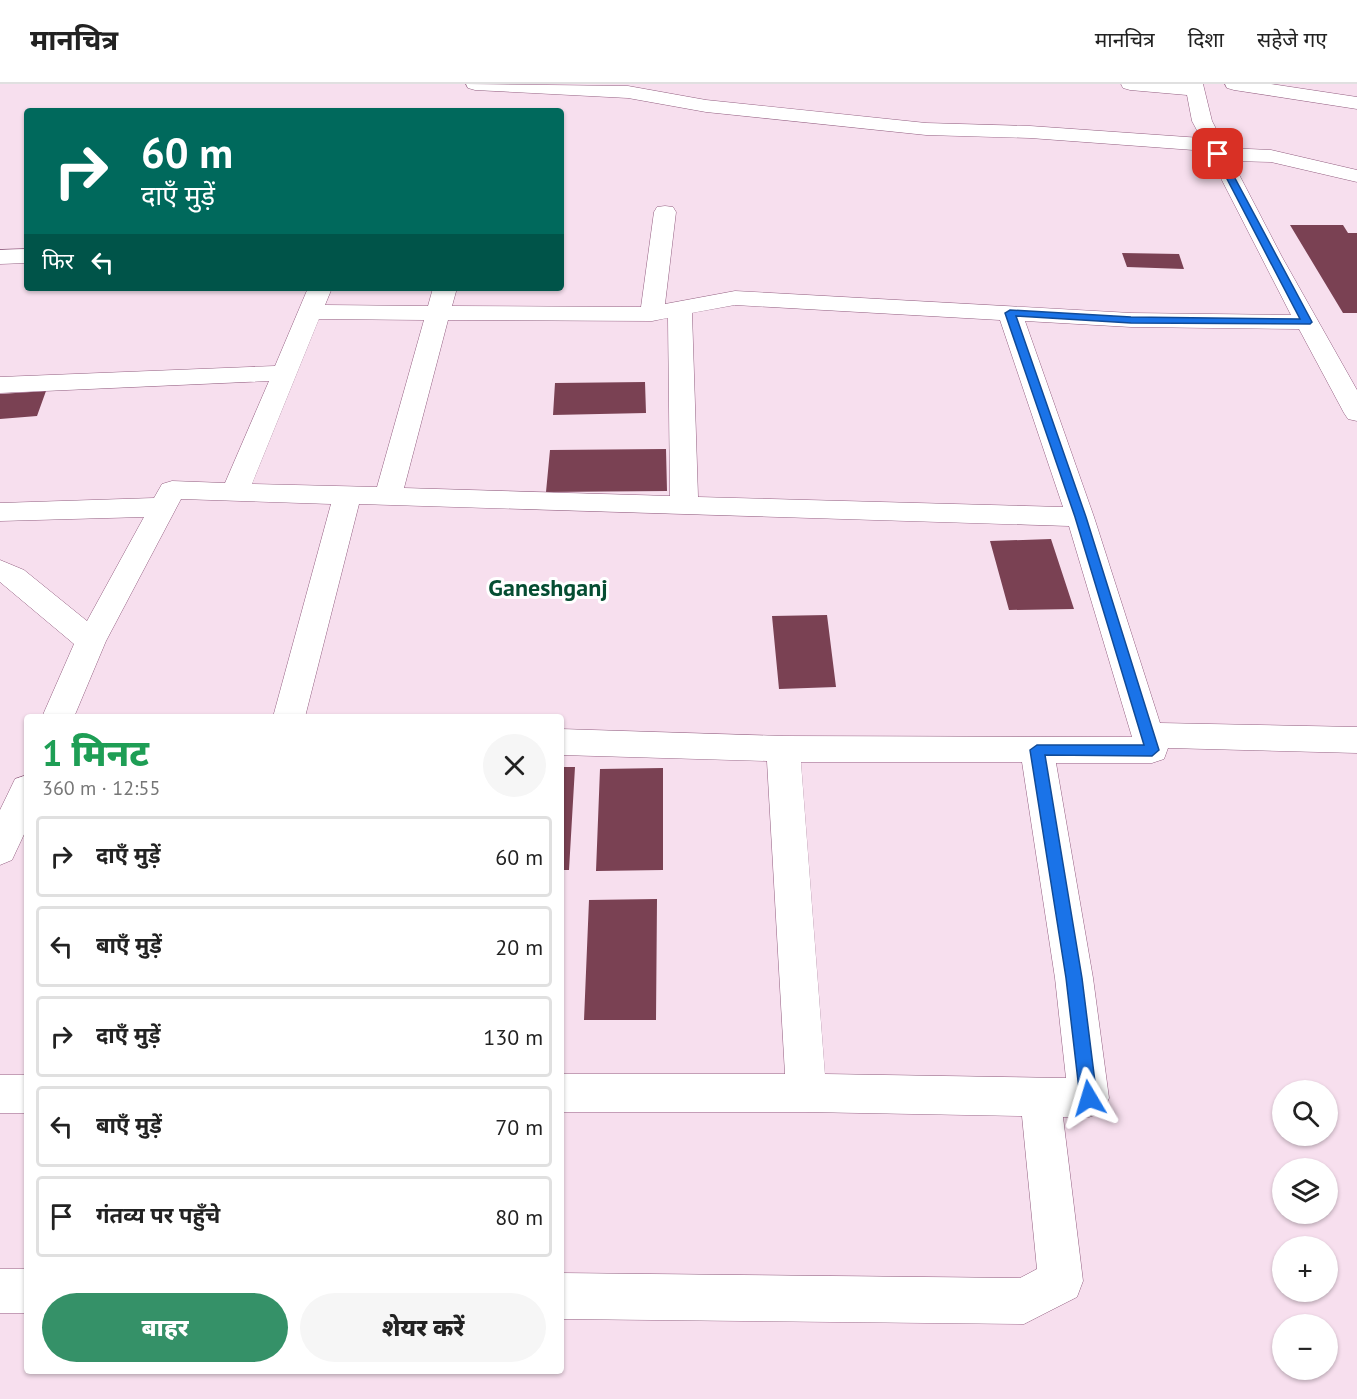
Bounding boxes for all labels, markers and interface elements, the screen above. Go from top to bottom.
text: मानचित्र [30,21,118,58]
text: मानचित्र [1095,26,1155,53]
text: दिशा [1188,26,1224,53]
text: सहेजे गए [1257,26,1327,53]
text: 60 m [141,125,233,180]
pin [1192,128,1243,179]
icon: right [42,132,120,210]
icon: arrive [1201,137,1234,170]
text: दाएँ मुड़ें [141,178,215,212]
icon: left [86,246,119,279]
text: फिर [42,247,74,275]
district label: Ganeshganj [488,572,608,603]
text: 1 मिनट [42,729,149,776]
button: close [483,734,546,797]
text: 360 m · 12:55 [42,775,160,801]
icon: right [45,840,78,873]
text: दाएँ मुड़ें [96,841,161,869]
text: 60 m [495,843,543,871]
icon: left [45,930,78,963]
text: बाएँ मुड़ें [96,931,162,959]
text: 20 m [495,933,543,961]
icon: right [45,1020,78,1053]
text: दाएँ मुड़ें [96,1021,161,1049]
text: 130 m [483,1023,543,1051]
position arrow [1057,1066,1121,1130]
map controls [1272,1080,1338,1380]
button: search [1272,1080,1338,1146]
icon: left [45,1110,78,1143]
text: बाएँ मुड़ें [96,1111,162,1139]
text: 70 m [495,1113,543,1141]
button: layers [1272,1158,1338,1224]
icon: arrive [45,1200,78,1233]
text: गंतव्य पर पहुँचे [96,1201,220,1229]
text: 80 m [495,1203,543,1231]
button: + [1272,1236,1338,1302]
button: बाहर [42,1293,288,1362]
button: शेयर करें [300,1293,546,1362]
button: − [1272,1314,1338,1380]

